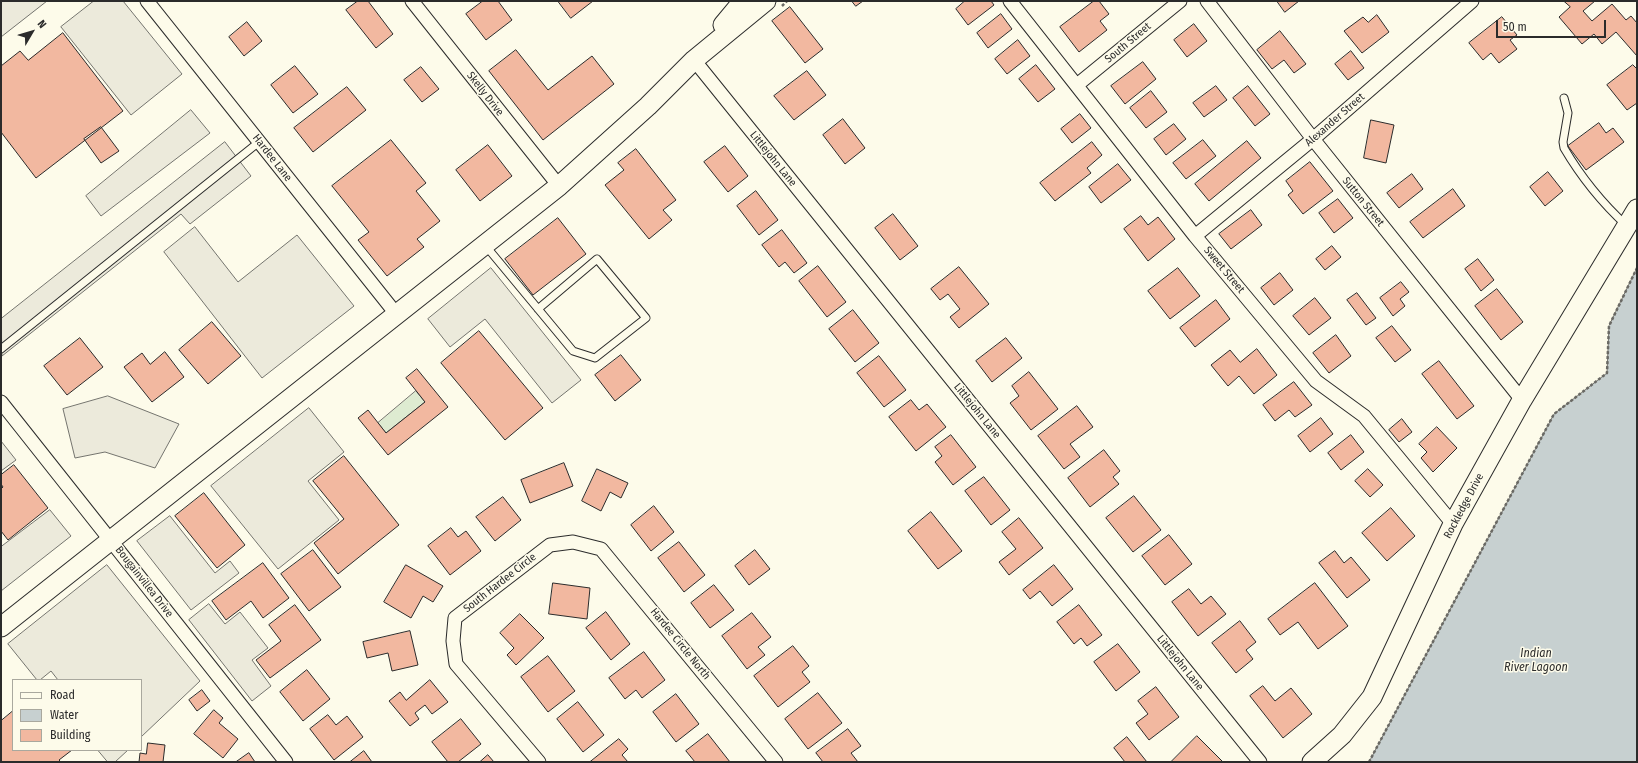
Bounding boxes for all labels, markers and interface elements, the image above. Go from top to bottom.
north arrow [12,12,52,52]
scale bar [1498,12,1608,38]
text: N [35,18,49,31]
street label: South Street [1102,20,1154,66]
text: 50 m [1503,20,1527,34]
street label: Skelly Drive [464,69,506,119]
street label: Alexander Street [1303,91,1367,149]
street label: Littlejohn Lane [747,129,799,189]
street label: Hardee Lane [249,132,295,184]
street label: Sutton Street [1339,175,1387,229]
street label: Sweet Street [1201,244,1247,296]
street label: Littlejohn Lane [951,381,1003,441]
street label: Rockledge Drive [1441,471,1487,541]
street label: Bougainvillea Drive [112,544,176,620]
street label: South Hardee Circle [461,550,539,616]
street label: Hardee Circle North [647,606,713,682]
street label: Littlejohn Lane [1154,633,1206,693]
water label: Indian River Lagoon [1504,647,1568,675]
legend [12,679,142,751]
text: Road [50,688,75,702]
text: Water [50,708,78,722]
text: Building [50,728,90,742]

